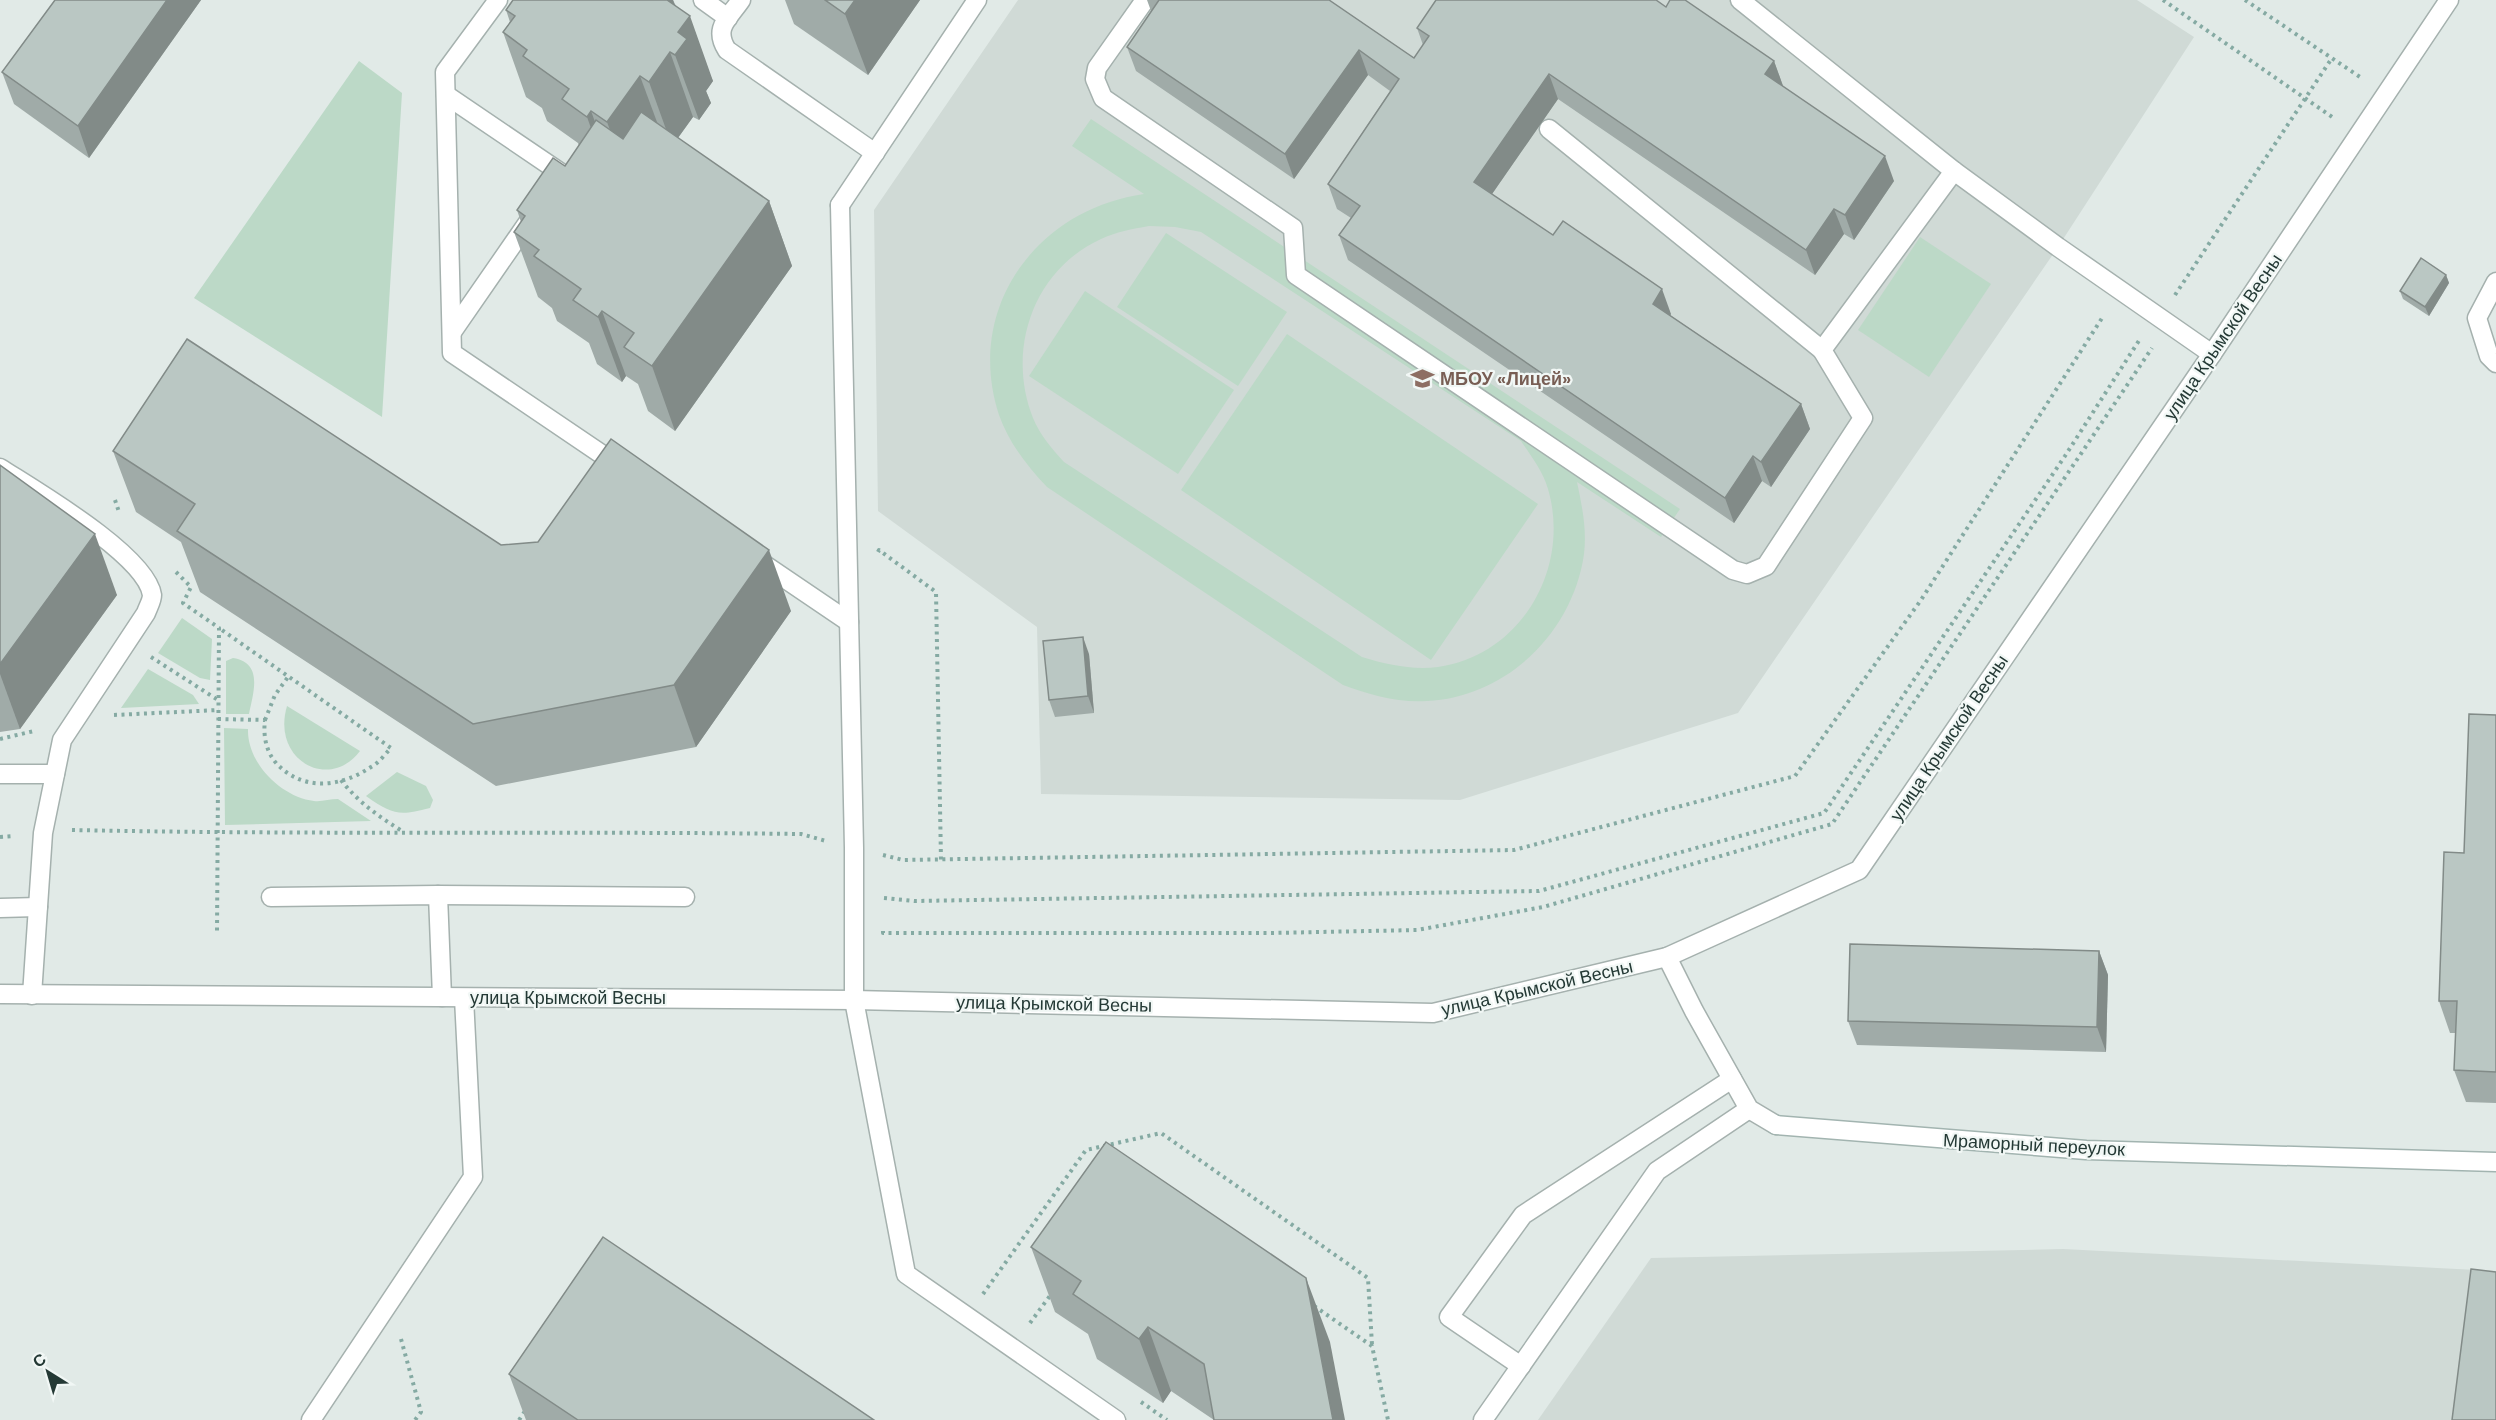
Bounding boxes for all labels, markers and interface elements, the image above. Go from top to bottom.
street label: улица Крымской Весны [2158,249,2288,425]
school or university icon: МБОУ «Лицей» [1409,366,1435,392]
place label: МБОУ «Лицей» [1440,367,1571,391]
street label: улица Крымской Весны [1884,650,2014,826]
street label: улица Крымской Весны [1439,954,1635,1022]
street label: улица Крымской Весны [470,986,666,1010]
street label: улица Крымской Весны [956,990,1152,1018]
street label: Мраморный переулок [1943,1128,2126,1162]
north arrow [18,1342,78,1402]
text: С [28,1348,51,1372]

